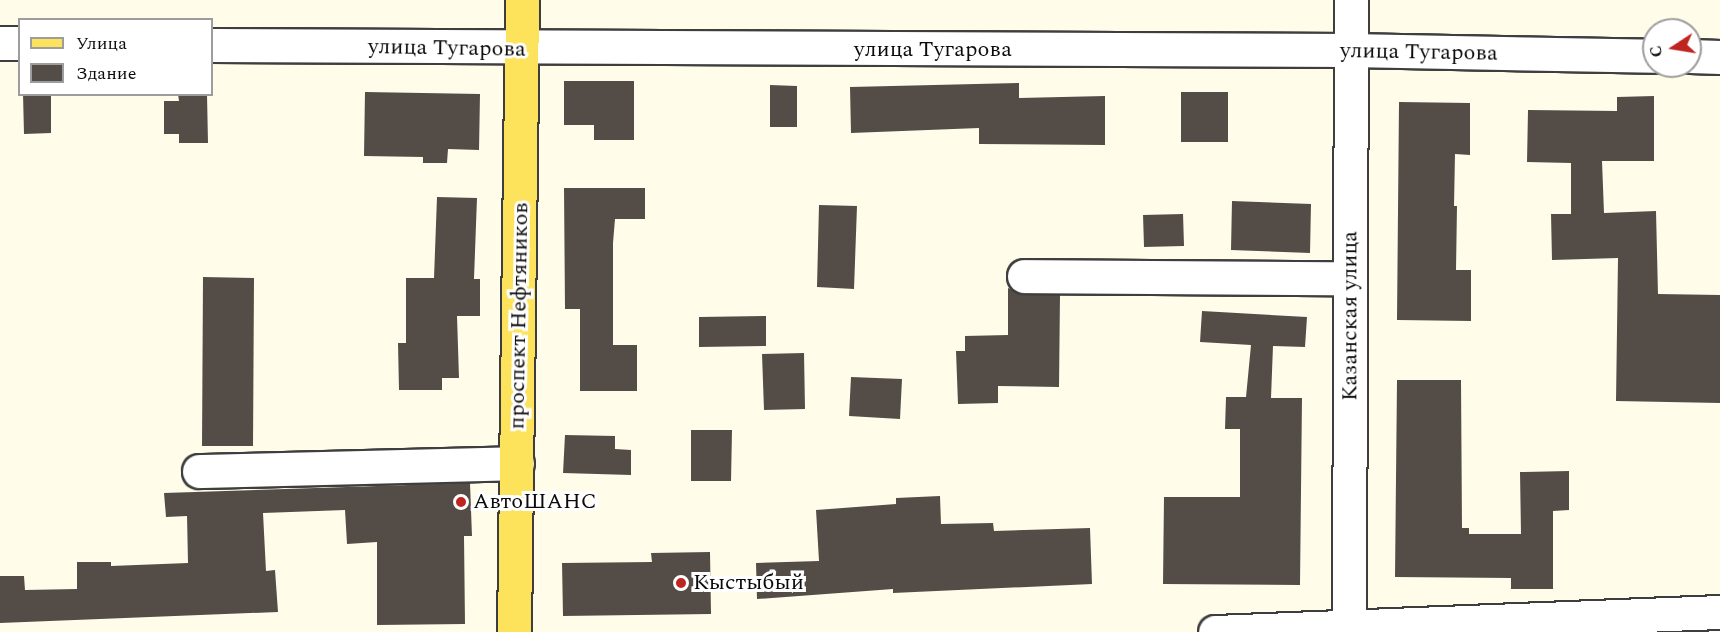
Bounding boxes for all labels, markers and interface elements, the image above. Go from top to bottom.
legend [18,18,213,96]
north arrow [1642,18,1702,78]
text: Улица [76,30,127,57]
street label: улица Тугарова [368,33,526,63]
street label: улица Тугарова [854,37,1012,63]
street label: улица Тугарова [1340,37,1498,67]
text: С [1643,43,1669,59]
text: Здание [76,60,136,87]
street label: проспект Нефтяников [504,202,534,430]
street label: Казанская улица [1337,231,1363,401]
place label: АвтоШАНС [473,489,597,515]
marker: АвтоШАНС [454,495,468,509]
place label: Кыстыбый [693,570,804,596]
marker: Кыстыбый [674,576,688,590]

